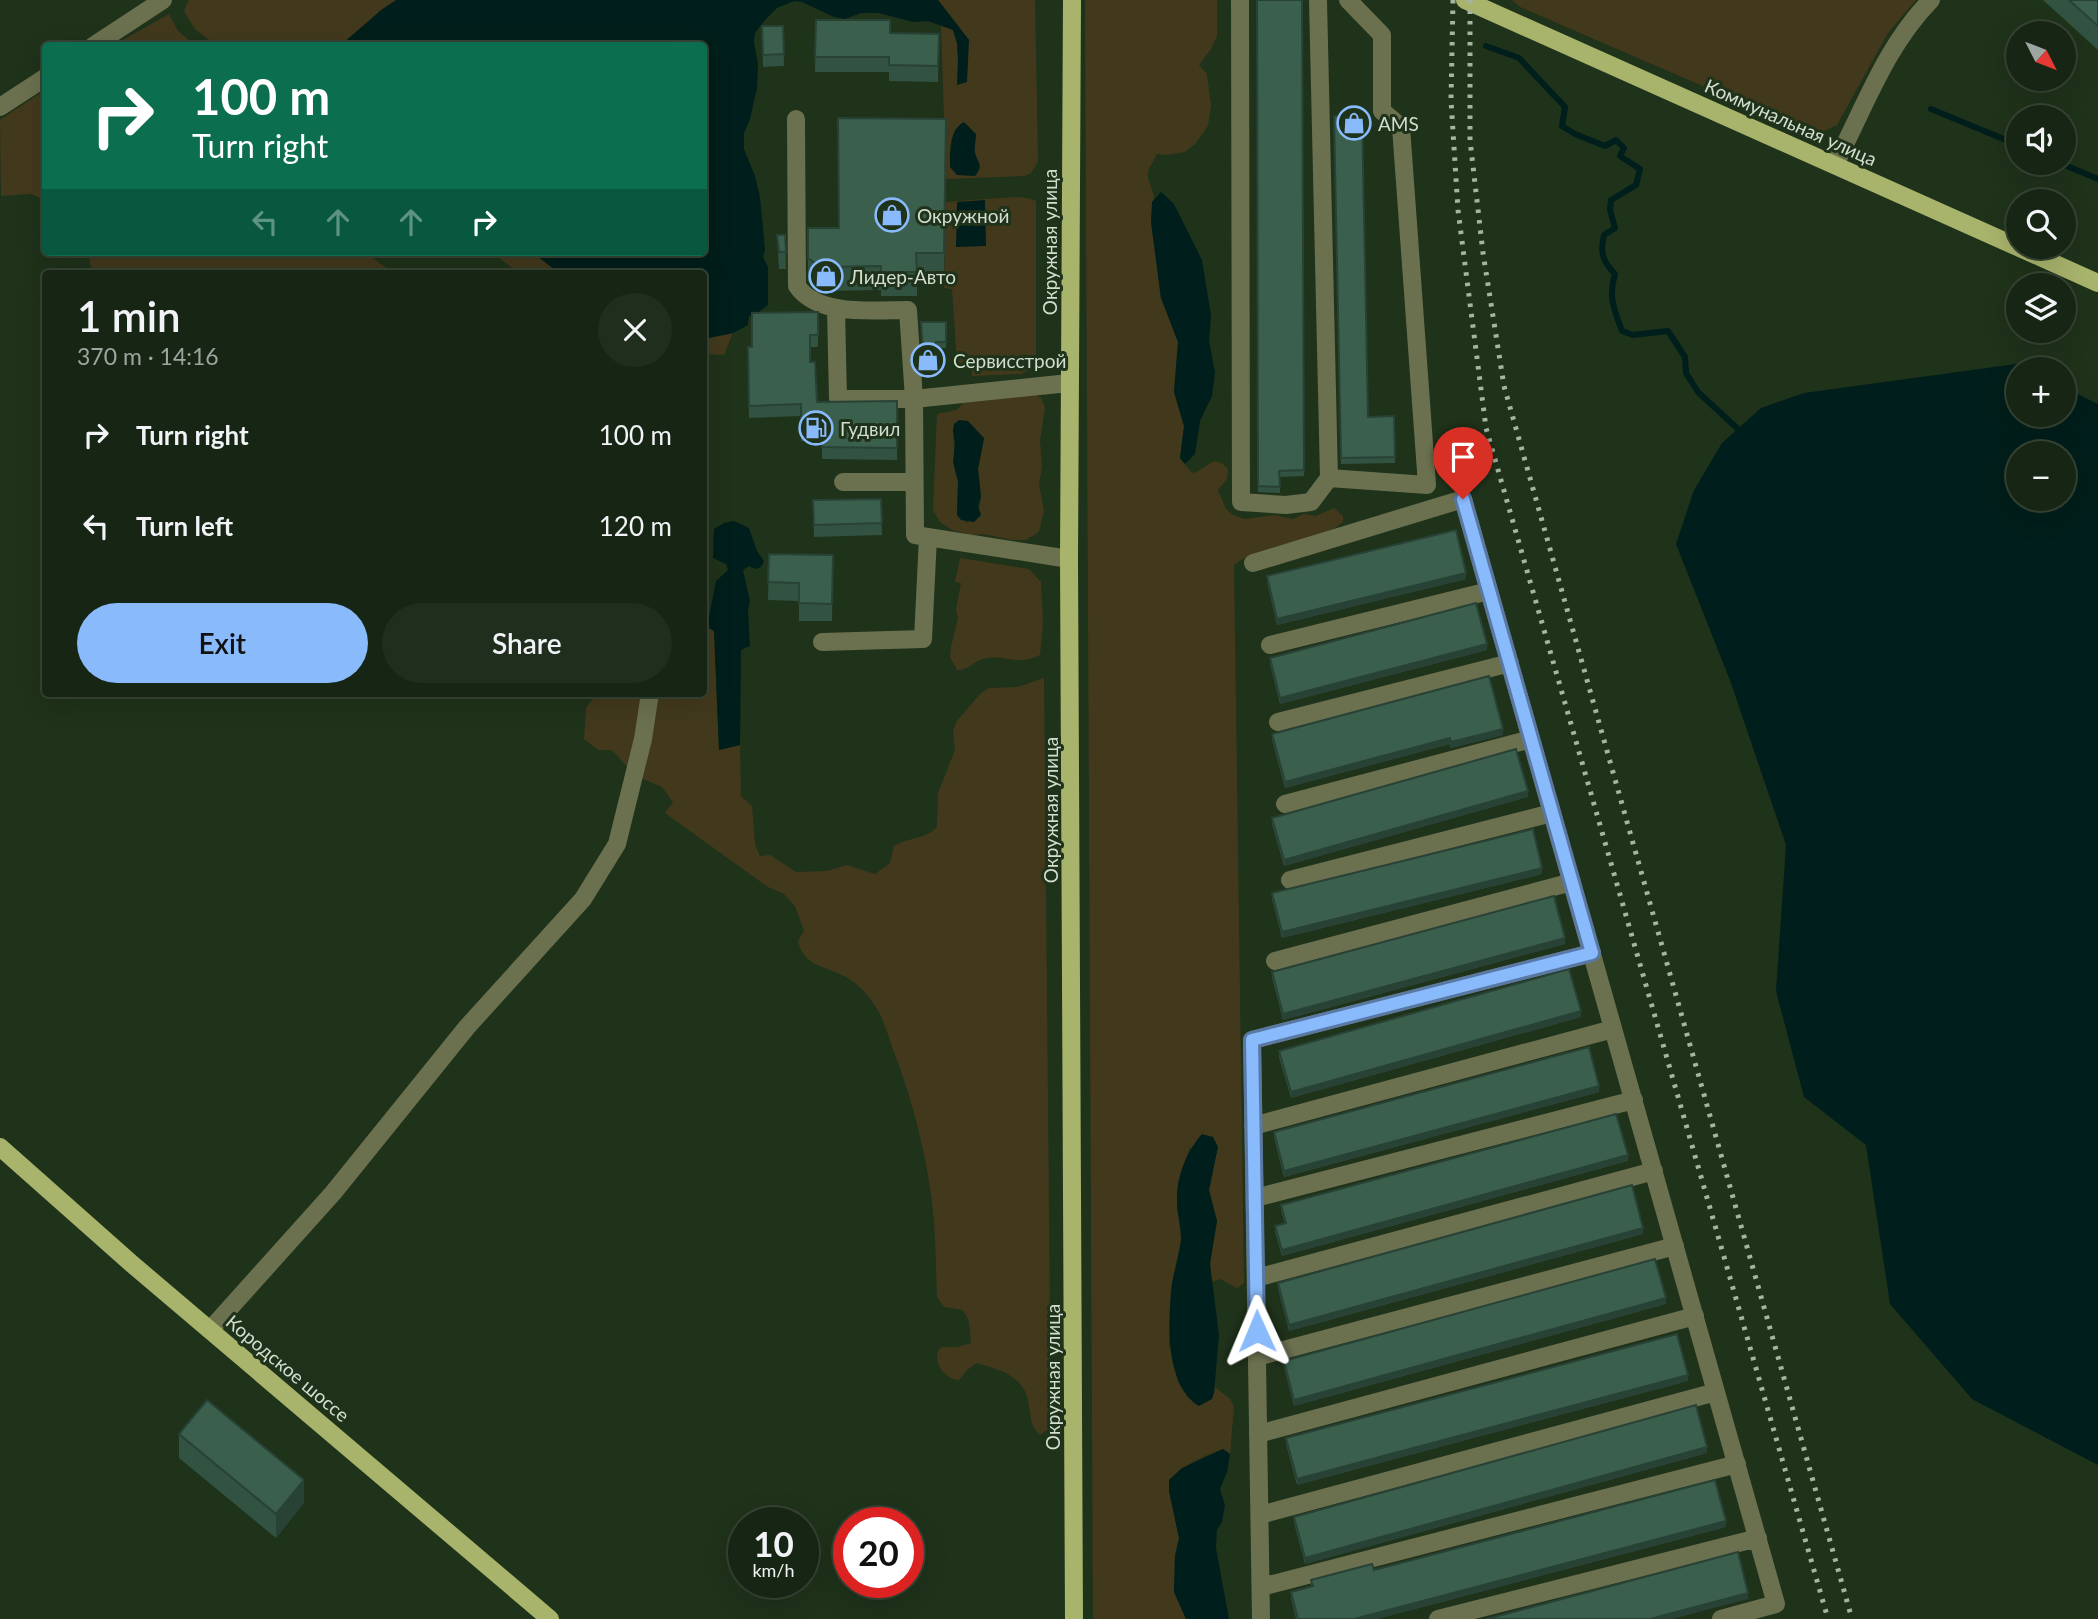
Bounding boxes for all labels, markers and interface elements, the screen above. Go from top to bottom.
north arrow [2006,21,2076,91]
map controls [2006,21,2076,511]
text: 100 m [192,67,330,125]
icon: right [77,70,168,161]
street label: Коммунальная улица [1701,74,1881,170]
shop icon: AMS [1335,104,1373,142]
button: sound [2006,105,2076,175]
place label: AMS [1378,112,1419,135]
text: Turn right [192,126,328,165]
street label: Окружная улица [1038,169,1061,315]
button: search [2006,189,2076,259]
shop icon: Окружной [873,196,911,234]
icon: left [246,203,284,241]
icon: ahead [319,203,357,241]
icon: ahead [392,203,430,241]
icon: right [465,203,503,241]
place label: Окружной [917,204,1009,227]
shop icon: Лидер-Авто [807,257,845,295]
place label: Лидер-Авто [849,265,956,288]
button: layers [2006,273,2076,343]
text: 1 min [77,291,181,341]
button: close [598,293,672,367]
shop icon: Сервисстрой [909,341,947,379]
text: 370 m · 14:16 [77,342,219,370]
place label: Сервисстрой [953,349,1066,372]
button: + [2006,357,2076,427]
fuel station icon: Гудвил [797,409,835,447]
icon: right [77,416,115,454]
place label: Гудвил [840,417,900,440]
text: Turn right [136,419,249,451]
text: 100 m [599,419,672,451]
pin [1433,427,1493,499]
icon: arrive [1444,438,1482,476]
button: − [2006,441,2076,511]
icon: left [77,507,115,545]
text: Turn left [136,510,233,542]
text: 120 m [599,510,672,542]
button: Exit [77,603,368,683]
button: Share [382,603,672,683]
street label: Окружная улица [1039,737,1062,883]
position arrow [1220,1294,1294,1368]
street label: Окружная улица [1041,1304,1064,1450]
street label: Кородское шоссе [222,1310,354,1426]
speed limit sign: 20 [833,1507,924,1598]
text: 10 [753,1522,794,1564]
text: km/h [752,1559,795,1581]

